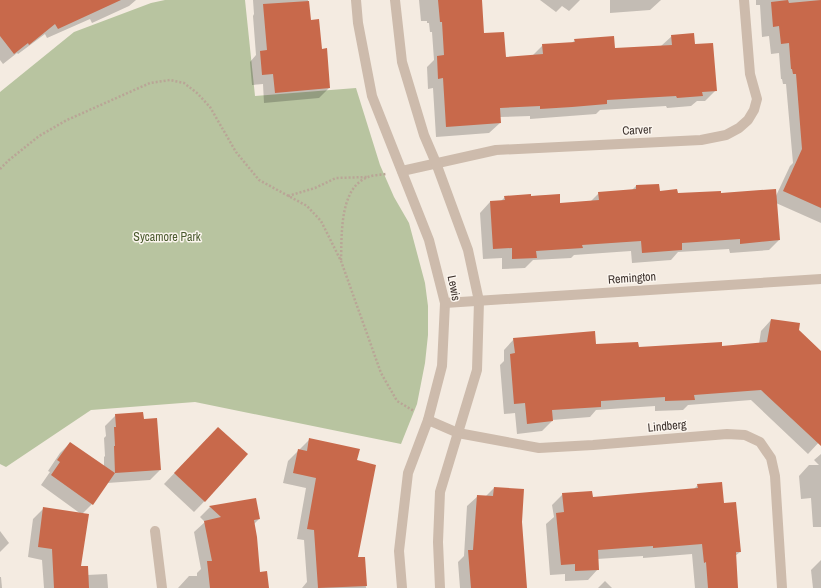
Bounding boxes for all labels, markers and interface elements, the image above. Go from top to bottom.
street label: Carver [622,121,653,139]
park label: Sycamore Park [133,229,201,245]
street label: Remington [607,268,657,288]
street label: Lewis [444,274,464,302]
street label: Lindberg [647,416,688,436]

